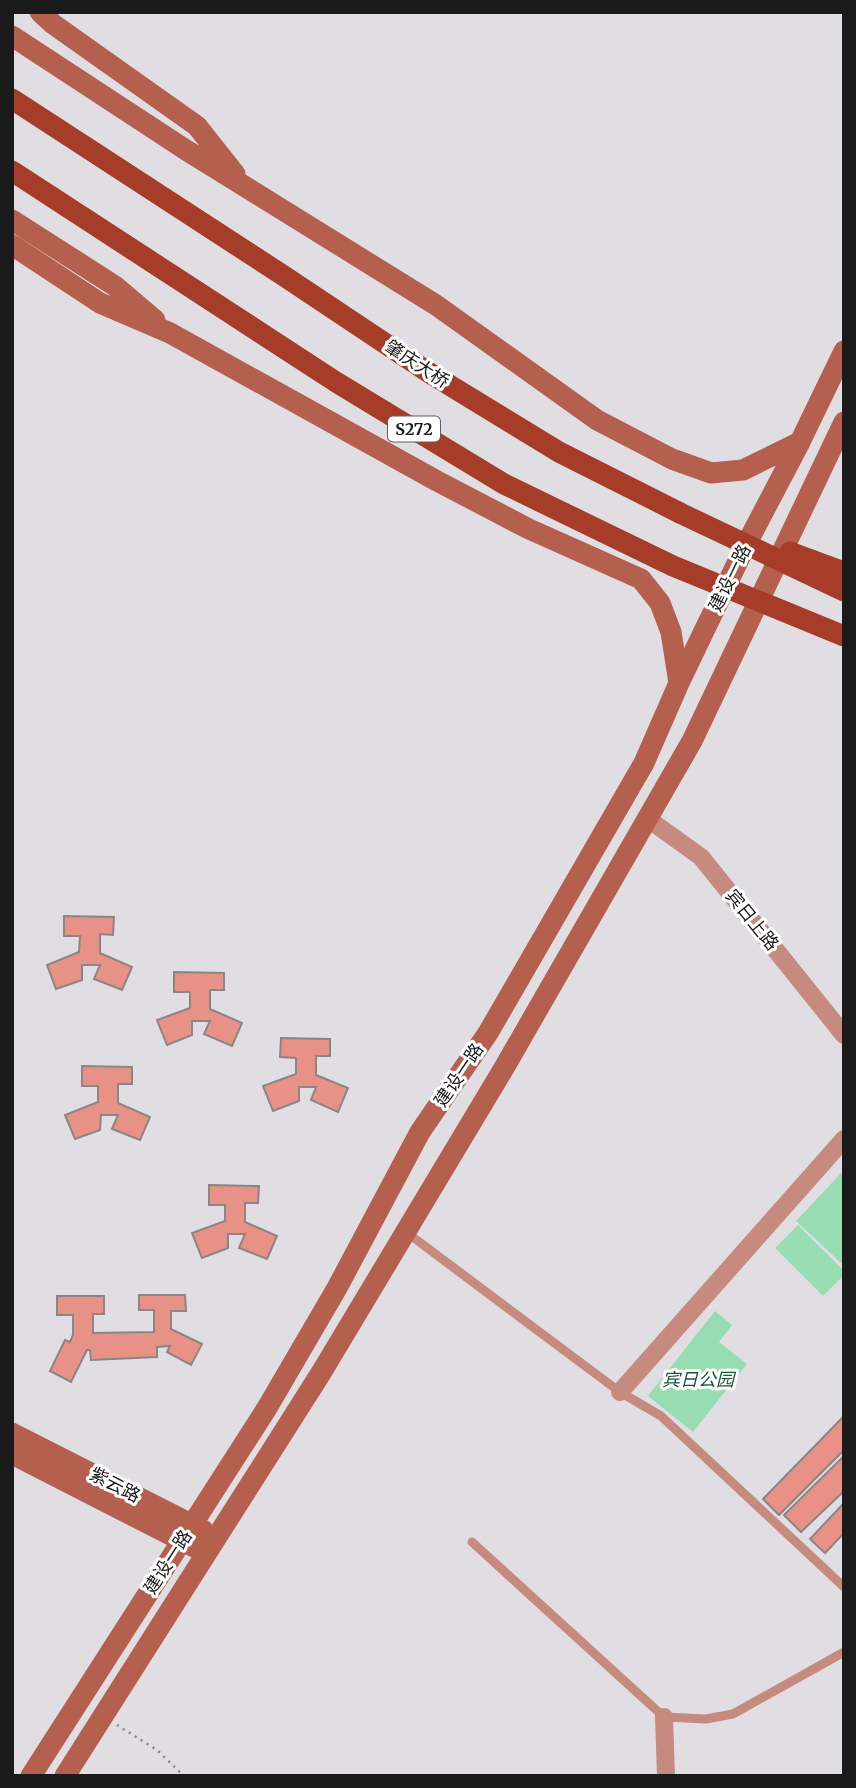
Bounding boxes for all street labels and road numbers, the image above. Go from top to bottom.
street label: 肇庆大桥 [381,334,454,393]
road number: S272 [388,416,440,442]
street label: 建设一路 [703,540,756,615]
street label: 宾日上路 [721,884,784,955]
street label: 建设一路 [429,1038,488,1111]
street label: 紫云路 [86,1462,145,1507]
street label: 建设一路 [138,1525,197,1598]

